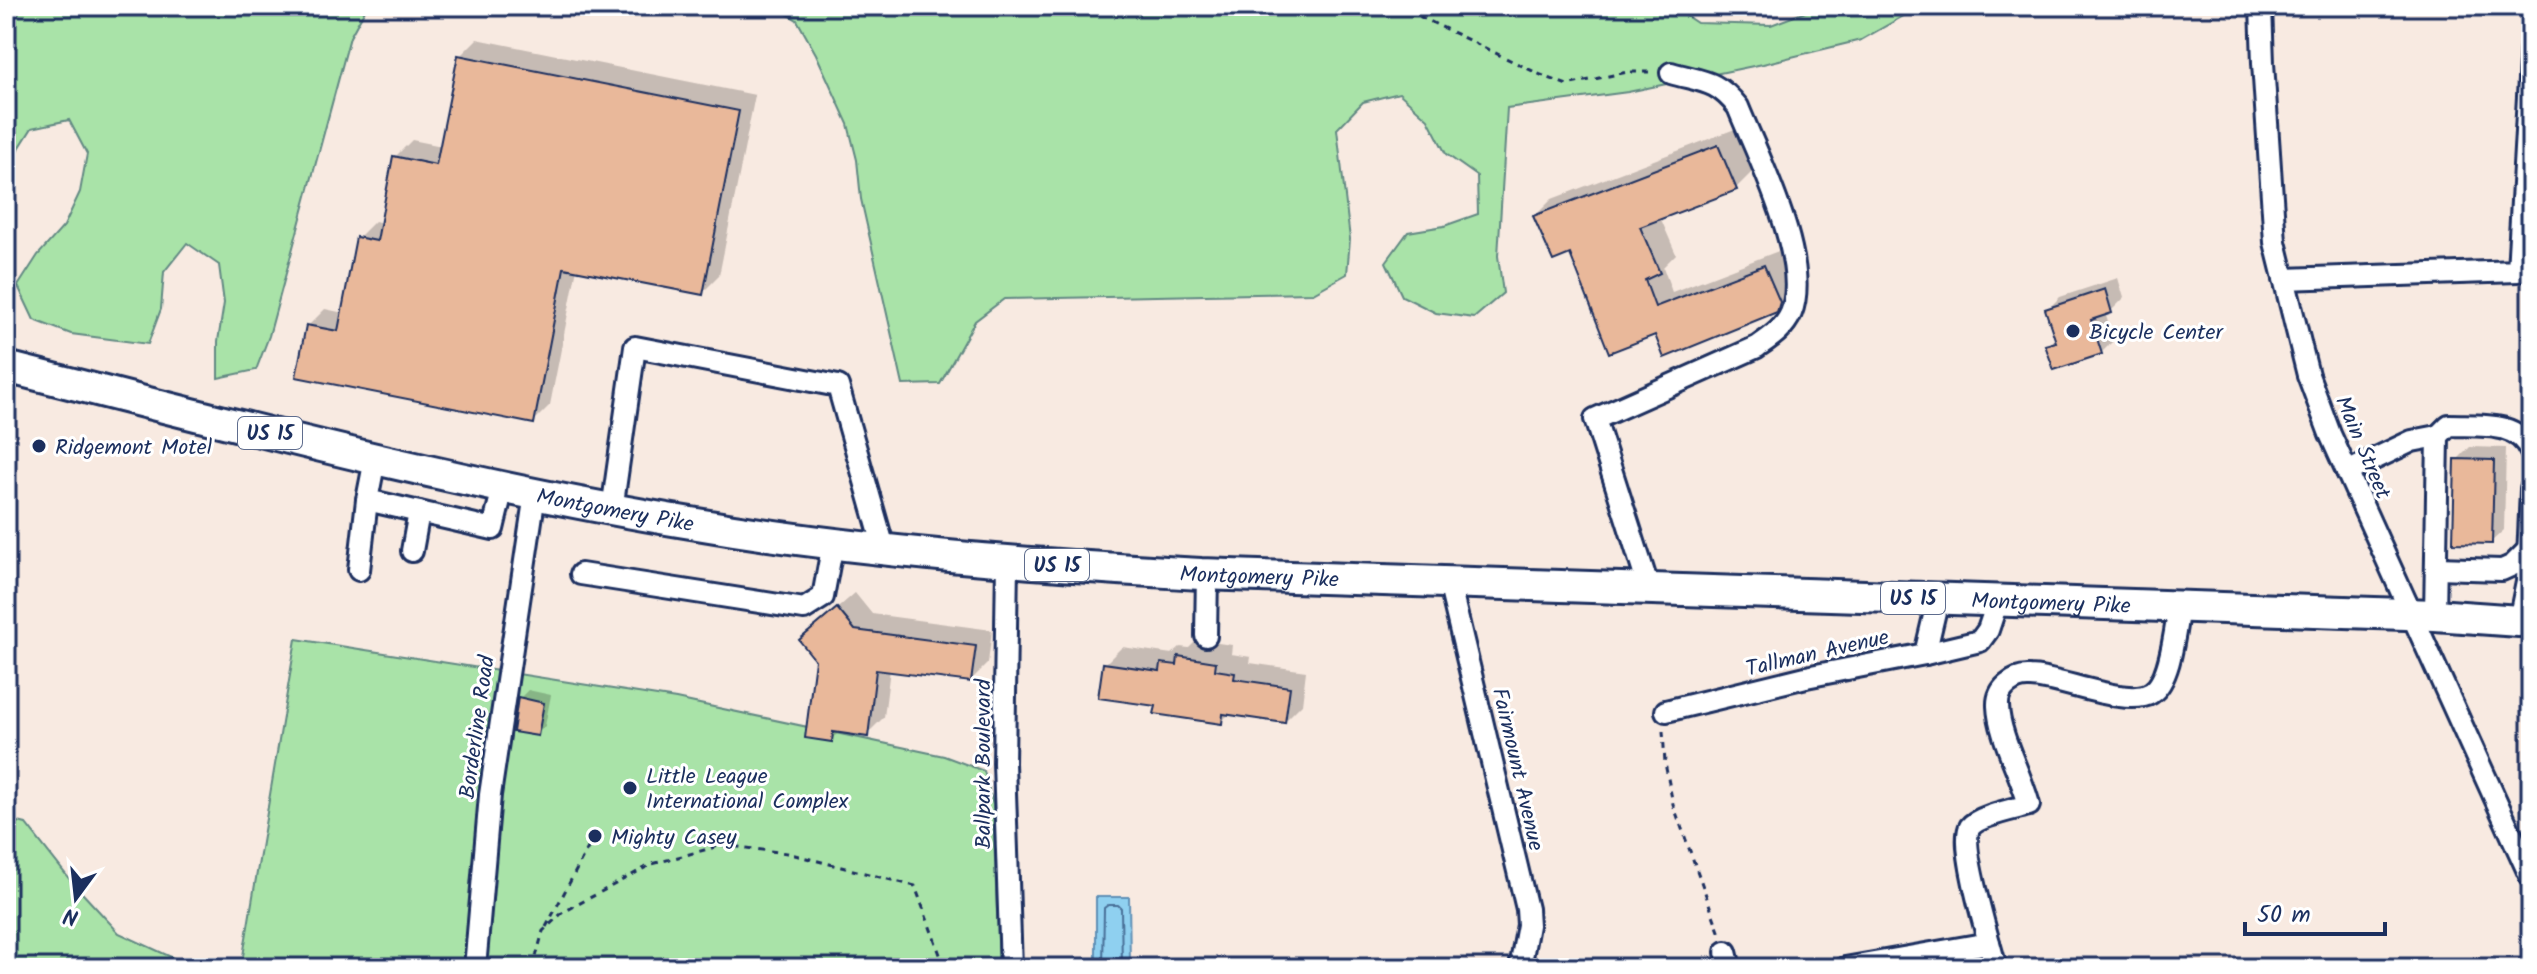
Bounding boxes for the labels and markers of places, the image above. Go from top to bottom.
place label: Bicycle Center [2089,316,2224,351]
marker: Bicycle Center [2064,322,2082,340]
place label: Ridgemont Motel [55,431,213,466]
marker: Ridgemont Motel [30,437,48,455]
place label: Little League International Complex [646,760,849,820]
marker: Little League International Complex [621,779,639,797]
place label: Mighty Casey [611,821,737,856]
marker: Mighty Casey [586,827,604,845]

